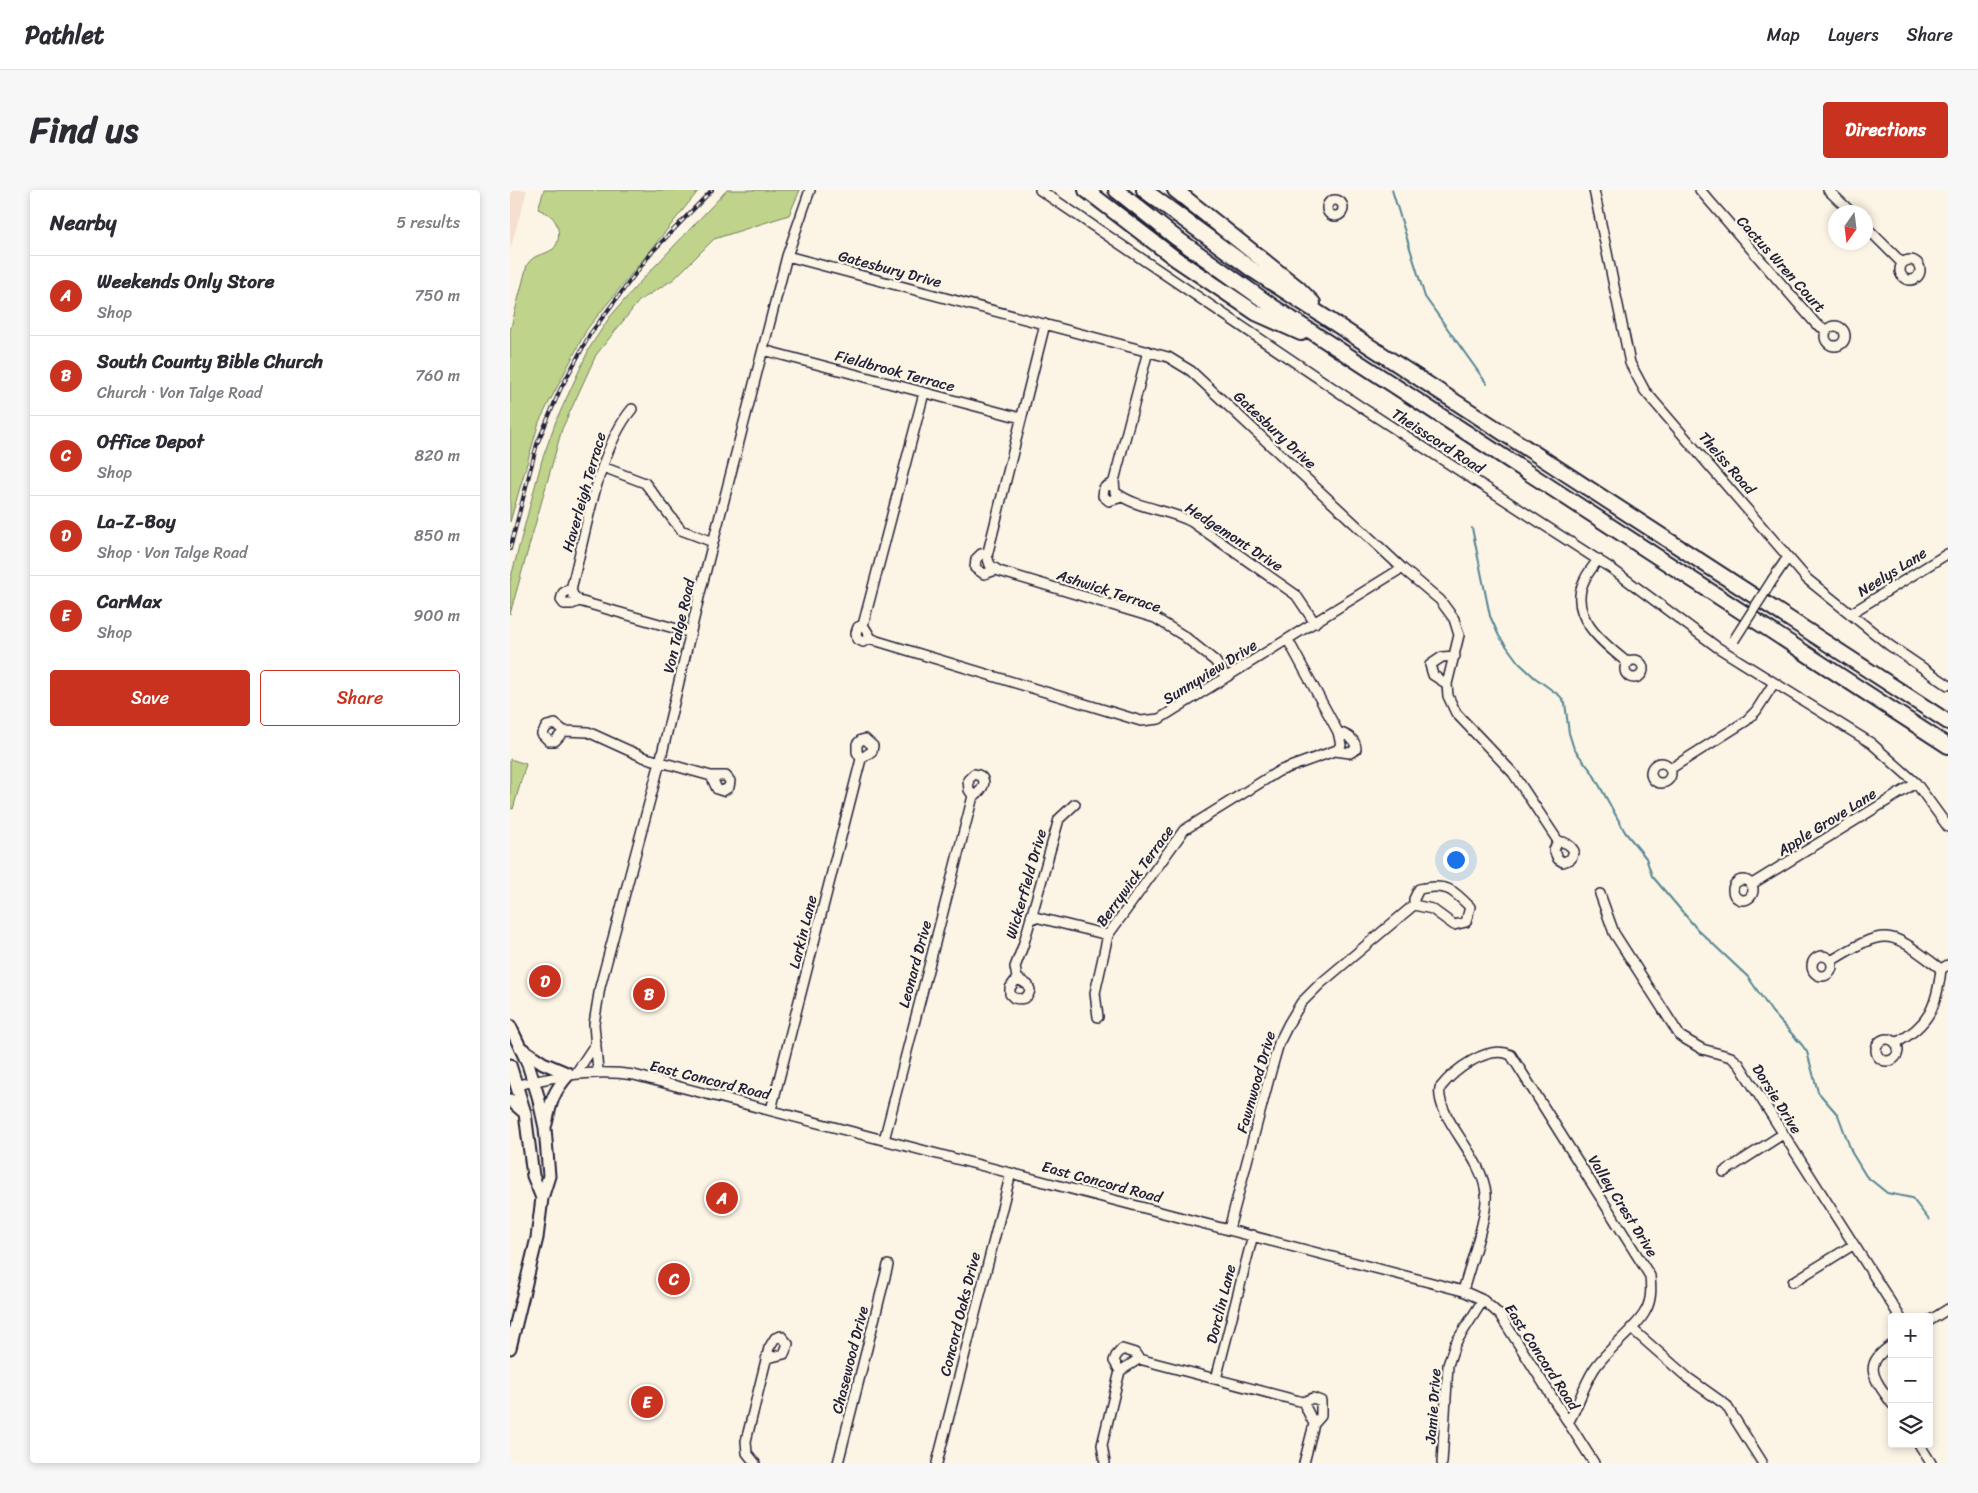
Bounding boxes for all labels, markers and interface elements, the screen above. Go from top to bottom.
text: Pathlet [25,14,104,56]
text: Map [1767,19,1800,51]
text: Layers [1828,19,1879,51]
text: Share [1907,19,1953,51]
text: Find us [30,99,138,161]
button: Directions [1823,102,1948,158]
text: Nearby [50,204,116,242]
north arrow [1828,205,1873,250]
text: 5 results [396,208,460,237]
street label: Cactus Wren Court [1730,209,1832,319]
street label: Gatesbury Drive [836,243,945,295]
text: Weekends Only Store [97,265,275,298]
text: A [61,281,71,310]
text: 750 m [415,281,460,310]
text: Shop [97,298,132,327]
street label: Fieldbrook Terrace [832,343,958,400]
text: South County Bible Church [97,345,323,378]
text: B [61,361,71,390]
text: 760 m [415,361,460,390]
text: Church · Von Talge Road [97,378,262,407]
street label: Gatesbury Drive [1227,384,1323,476]
street label: Theisscord Road [1386,401,1490,481]
text: Office Depot [97,425,204,458]
street label: Theiss Road [1692,425,1763,501]
street label: Haverleigh Terrace [554,429,614,555]
text: C [61,441,71,470]
text: 820 m [415,441,460,470]
text: Shop [97,458,132,487]
street label: Hedgemont Drive [1180,495,1289,579]
text: La-Z-Boy [97,505,176,538]
text: D [61,521,71,550]
text: 850 m [414,521,460,550]
text: Shop · Von Talge Road [97,538,247,567]
street label: Neelys Lane [1852,540,1932,604]
street label: Ashwick Terrace [1053,562,1165,620]
street label: Von Talge Road [655,575,703,676]
text: CarMax [97,585,162,618]
text: E [62,601,70,630]
text: 900 m [414,601,460,630]
text: Shop [97,618,132,647]
street label: Sunnyview Drive [1157,632,1263,712]
button: Save [50,670,250,726]
button: Share [260,670,460,726]
street label: Apple Grove Lane [1771,781,1882,864]
street label: Berrywick Terrace [1089,819,1181,932]
street label: Wickerfield Drive [998,826,1054,942]
your location [1443,847,1469,873]
street label: Larkin Lane [781,892,825,972]
street label: Leonard Drive [891,917,939,1011]
pin: D [529,962,561,1000]
pin: B [633,975,665,1013]
street label: Fawnwood Drive [1229,1028,1283,1136]
street label: East Concord Road [647,1052,774,1108]
street label: Dorsie Drive [1745,1059,1809,1140]
street label: Valley Crest Drive [1581,1150,1665,1263]
street label: East Concord Road [1039,1153,1166,1211]
pin: A [706,1179,738,1217]
street label: Concord Oaks Drive [932,1249,988,1379]
pin: C [658,1260,690,1298]
street label: Dorclin Lane [1199,1261,1243,1346]
street label: East Concord Road [1497,1298,1587,1417]
street label: Chasewood Drive [824,1303,876,1417]
map controls [1888,1313,1933,1448]
button: + [1888,1313,1933,1358]
button: − [1888,1358,1933,1403]
street label: Jamie Drive [1417,1367,1449,1445]
pin: E [631,1383,663,1421]
button: layers [1888,1403,1933,1448]

